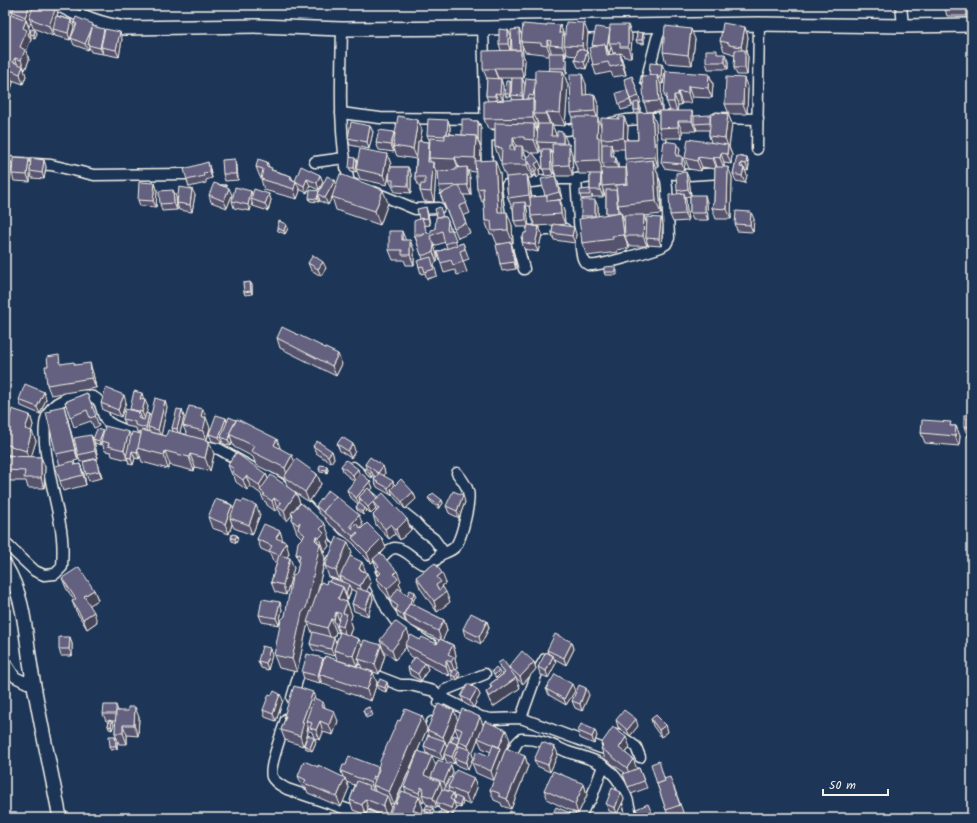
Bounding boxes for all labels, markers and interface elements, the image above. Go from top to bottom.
scale bar [823,771,888,797]
text: 50 m [829,776,856,795]

